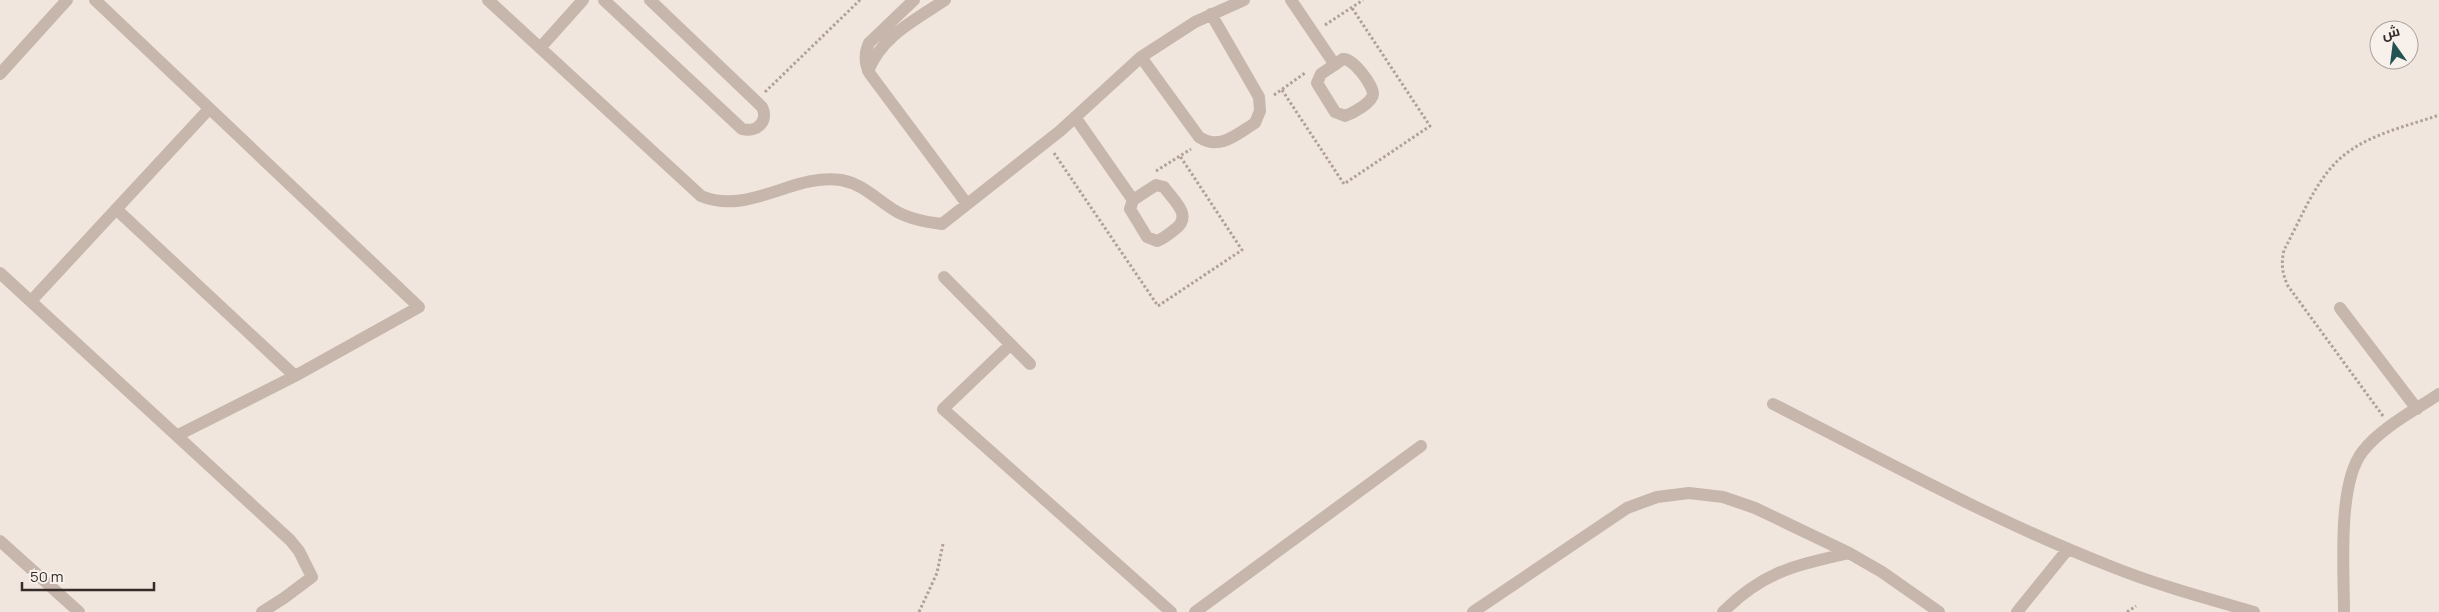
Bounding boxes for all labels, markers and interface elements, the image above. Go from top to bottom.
north arrow [2369,20,2419,70]
text: ش [2380,21,2402,43]
scale bar [22,560,155,592]
text: 50 m [30,566,64,587]

